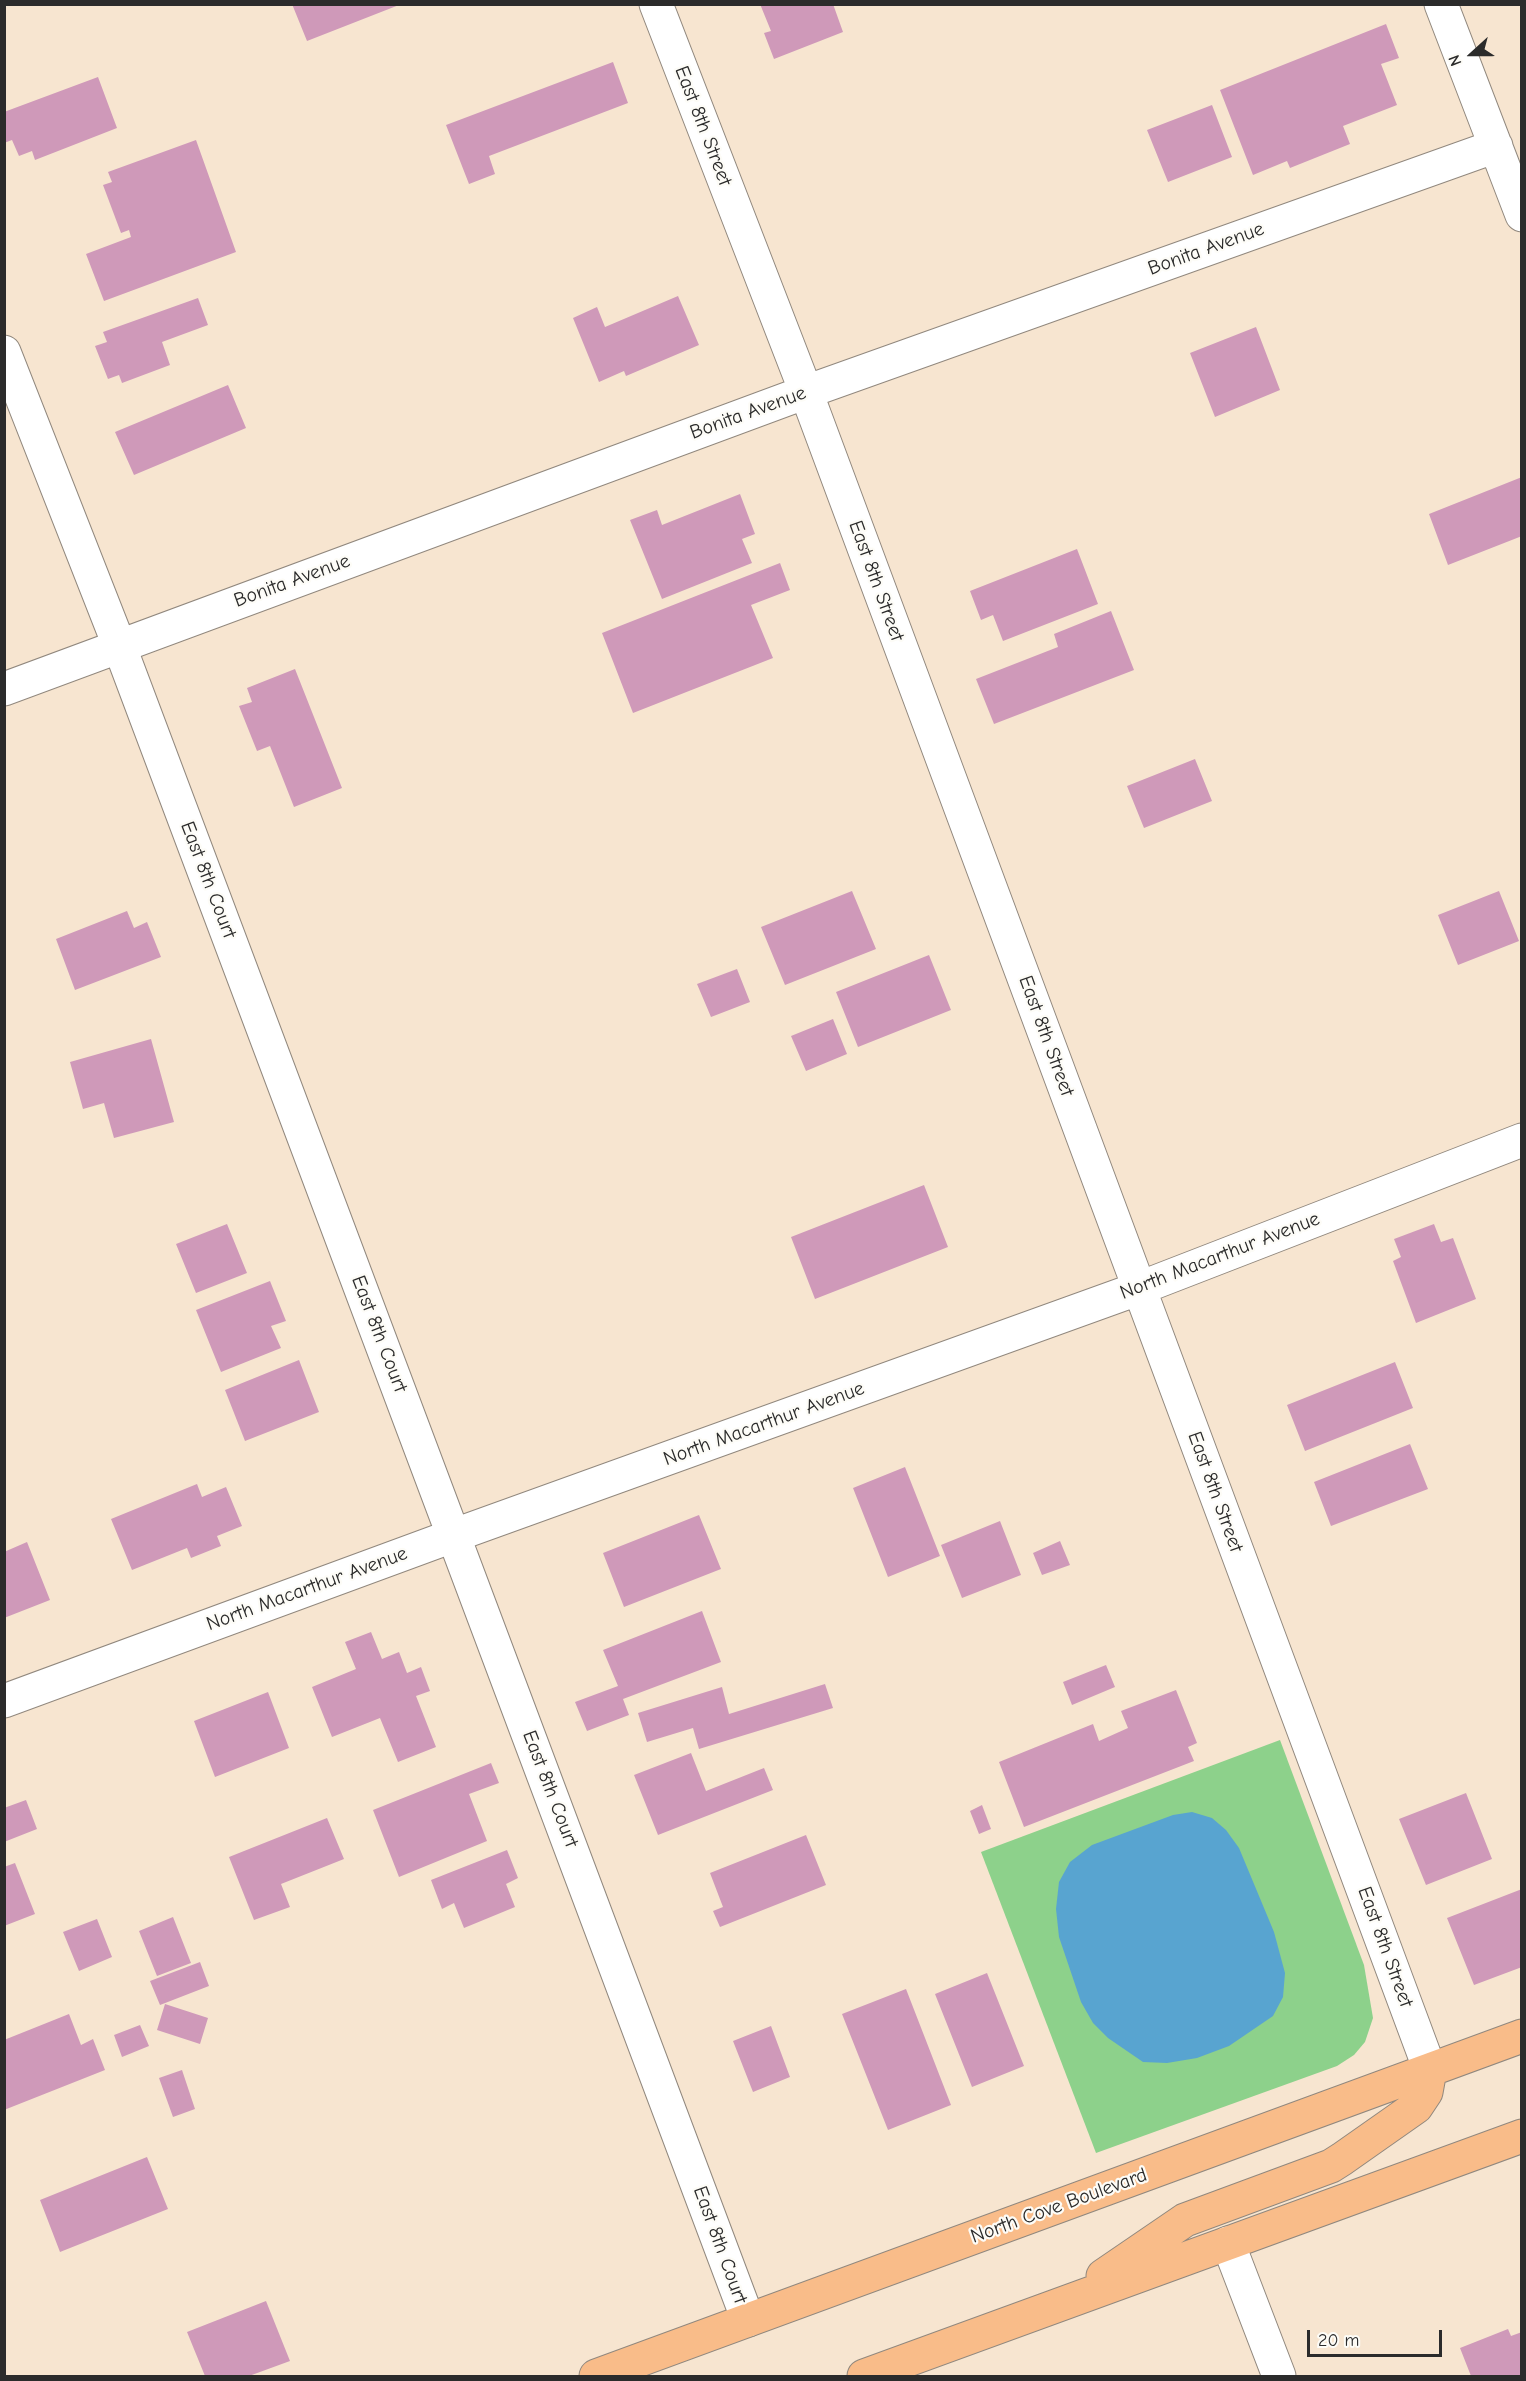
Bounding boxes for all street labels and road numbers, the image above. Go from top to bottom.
street label: East 8th Street [669,63,737,189]
street label: Bonita Avenue [1145,217,1267,281]
street label: Bonita Avenue [687,381,809,445]
street label: East 8th Street [843,517,909,645]
street label: Bonita Avenue [231,549,353,613]
street label: East 8th Court [175,818,241,942]
street label: East 8th Street [1013,972,1079,1100]
street label: North Macarthur Avenue [1117,1207,1323,1305]
street label: East 8th Court [346,1272,412,1396]
street label: North Macarthur Avenue [660,1376,868,1472]
street label: East 8th Street [1182,1428,1248,1556]
street label: North Macarthur Avenue [203,1541,411,1637]
street label: East 8th Court [517,1727,583,1851]
street label: East 8th Street [1352,1883,1418,2011]
street label: North Cove Boulevard [968,2163,1150,2249]
street label: East 8th Court [688,2183,752,2307]

